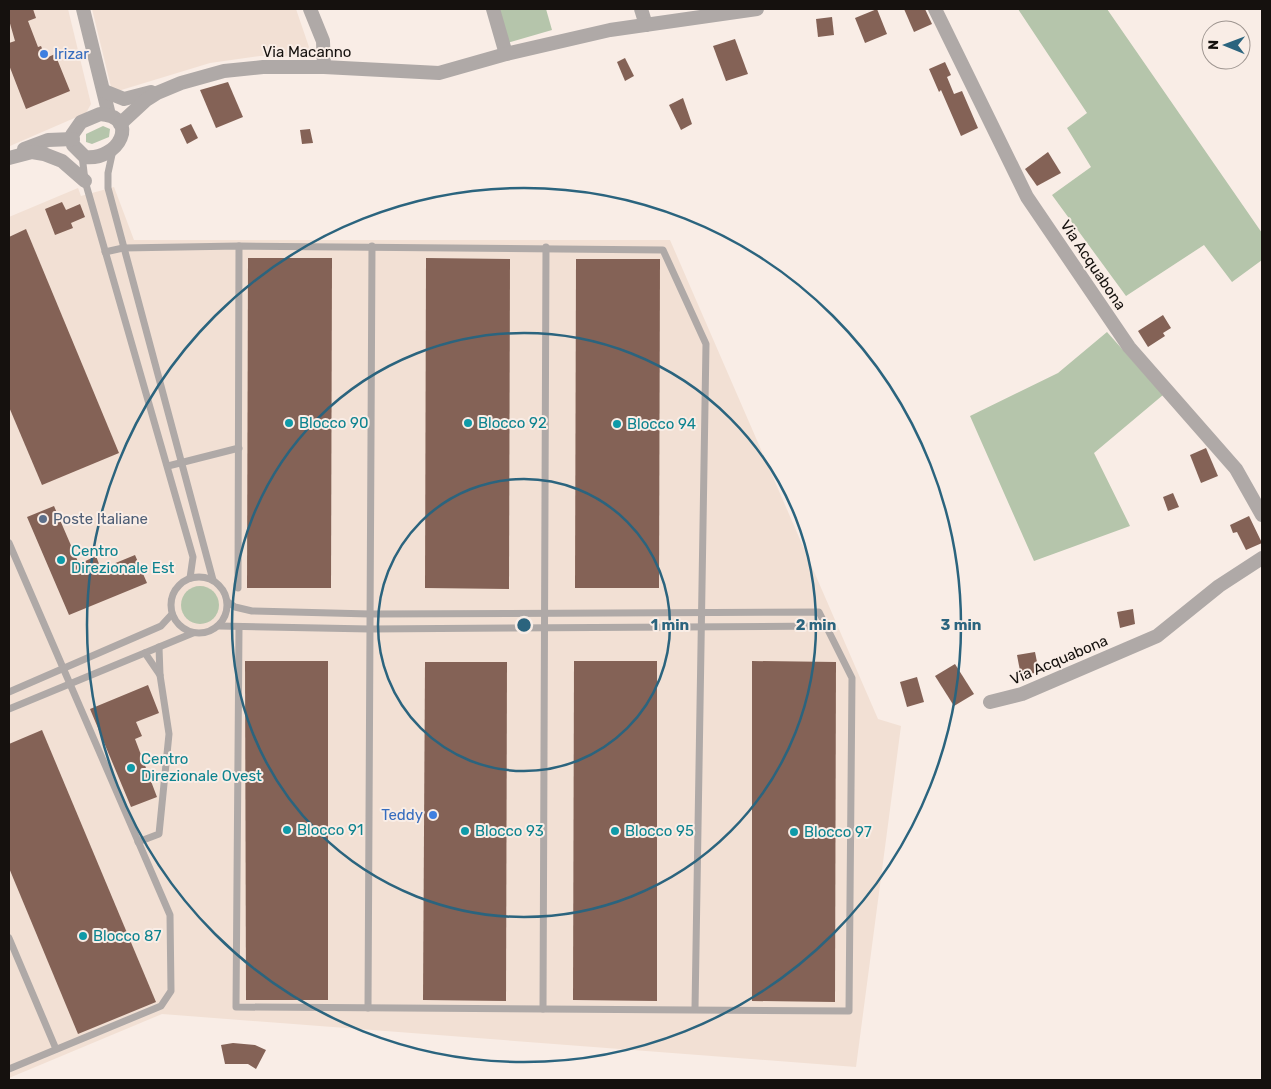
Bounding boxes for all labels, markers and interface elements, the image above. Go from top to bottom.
north arrow [1201,20,1251,70]
text: N [1205,40,1222,50]
street label: Via Macanno [263,43,351,61]
place label: Irizar [54,45,89,63]
marker: Irizar [38,48,50,60]
street label: Via Acquabona [1056,217,1130,313]
place label: Blocco 90 [299,414,369,432]
place label: Blocco 92 [478,414,547,432]
place label: Blocco 94 [627,415,696,433]
marker: Blocco 90 [283,417,295,429]
marker: Blocco 92 [462,417,474,429]
marker: Blocco 94 [611,418,623,430]
place label: Poste Italiane [53,510,148,528]
marker: Poste Italiane [37,513,49,525]
place label: Centro Direzionale Est [71,542,175,577]
marker: Centro Direzionale Est [55,554,67,566]
centre of rings [515,616,533,634]
text: 1 min [651,616,689,634]
text: 2 min [796,616,836,634]
text: 3 min [941,616,981,634]
street label: Via Acquabona [1007,631,1111,689]
place label: Centro Direzionale Ovest [141,750,262,785]
marker: Centro Direzionale Ovest [125,762,137,774]
place label: Teddy [381,806,423,824]
marker: Teddy [427,809,439,821]
place label: Blocco 91 [297,821,363,839]
place label: Blocco 93 [475,822,544,840]
place label: Blocco 95 [625,822,694,840]
place label: Blocco 97 [804,823,872,841]
marker: Blocco 91 [281,824,293,836]
marker: Blocco 93 [459,825,471,837]
marker: Blocco 95 [609,825,621,837]
marker: Blocco 97 [788,826,800,838]
place label: Blocco 87 [93,927,162,945]
marker: Blocco 87 [77,930,89,942]

